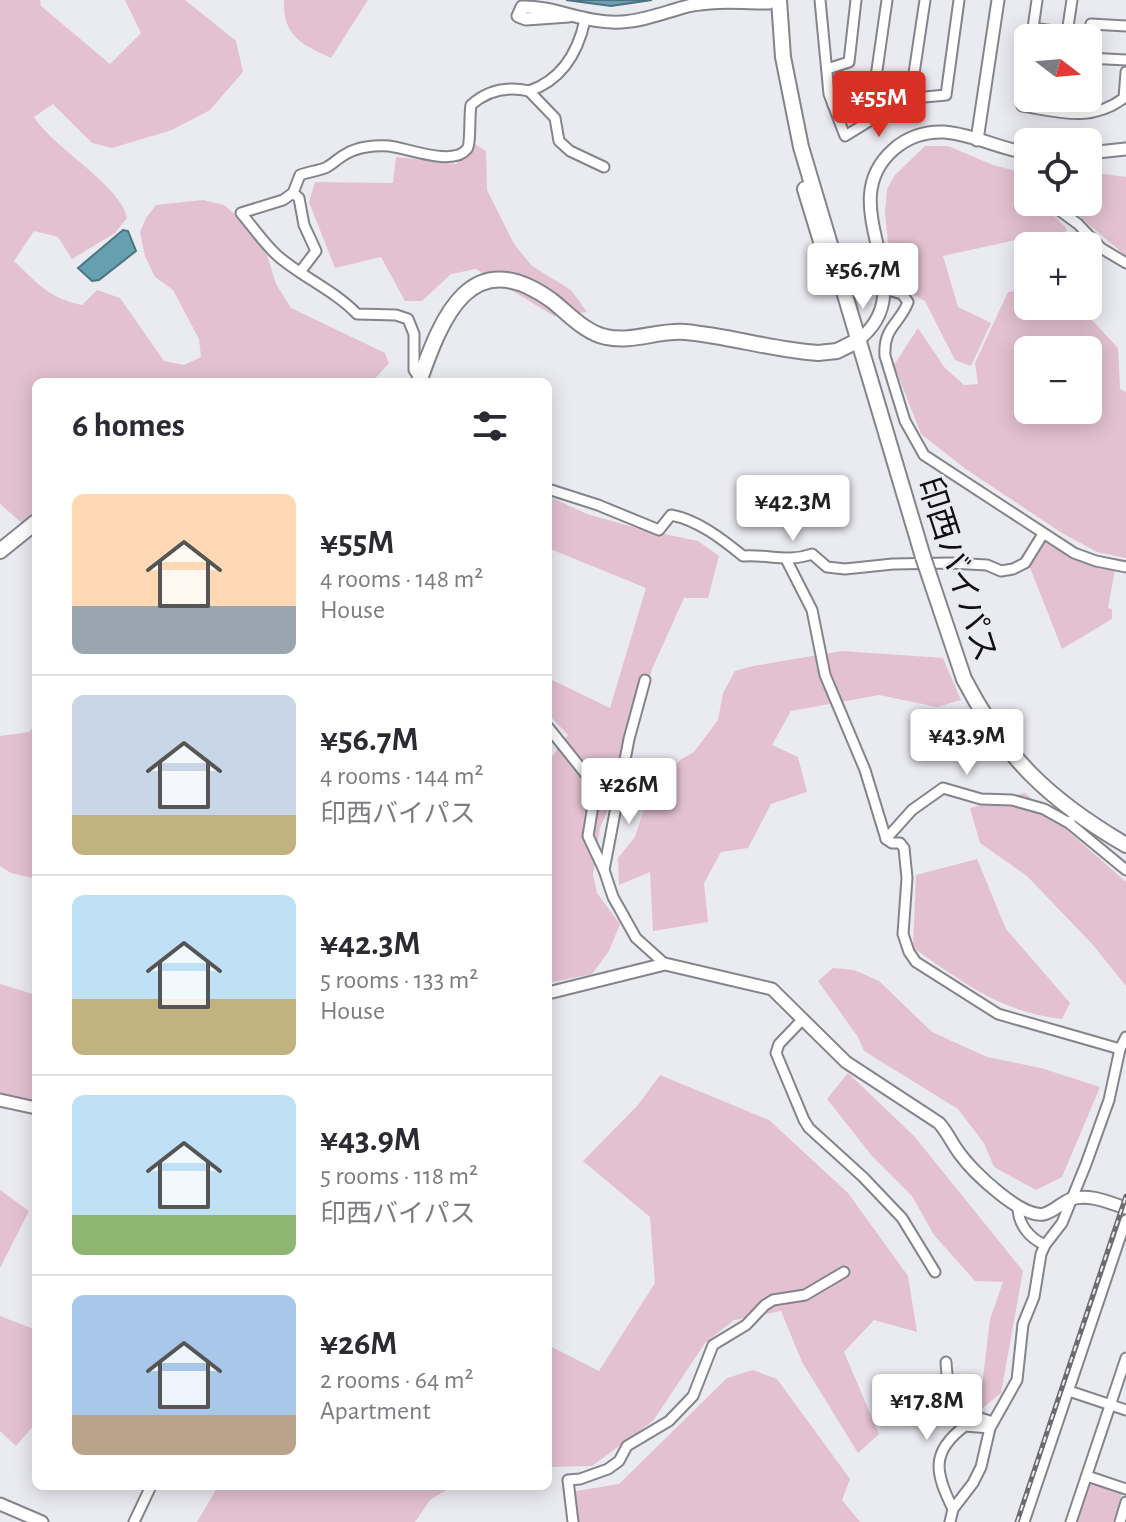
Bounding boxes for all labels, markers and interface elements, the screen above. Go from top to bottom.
north arrow [1014,24,1102,112]
map controls [1014,24,1102,424]
pin: ¥55M [832,71,926,139]
text: ¥55M [851,84,907,110]
button: locate [1014,128,1102,216]
button: + [1014,232,1102,320]
pin: ¥56.7M [798,243,928,311]
text: ¥56.7M [825,256,901,282]
button: − [1014,336,1102,424]
icon: filters [468,404,512,448]
text: 6 homes [72,409,185,443]
street label: 印西バイパス [912,473,1003,665]
pin: ¥42.3M [728,475,858,543]
text: ¥42.3M [755,488,831,514]
icon: home [136,526,232,622]
text: ¥55M [320,526,394,560]
text: 4 rooms · 148 m² [320,566,483,592]
text: House [320,597,385,623]
pin: ¥43.9M [902,709,1032,777]
text: ¥43.9M [928,722,1006,748]
text: ¥56.7M [320,723,419,757]
icon: home [136,727,232,823]
pin: ¥26M [582,758,676,826]
text: 4 rooms · 144 m² [320,763,484,789]
text: ¥26M [599,771,659,797]
text: 印西バイパス [320,801,475,827]
icon: home [136,927,232,1023]
text: ¥42.3M [320,927,421,961]
text: 5 rooms · 133 m² [320,967,478,993]
text: House [320,998,385,1024]
text: ¥43.9M [320,1123,421,1157]
icon: home [136,1127,232,1223]
text: 5 rooms · 118 m² [320,1163,478,1189]
text: 印西バイパス [320,1201,475,1227]
icon: home [136,1327,232,1423]
text: ¥26M [320,1327,397,1361]
text: 2 rooms · 64 m² [320,1367,474,1393]
pin: ¥17.8M [862,1374,992,1442]
text: ¥17.8M [890,1387,964,1413]
text: Apartment [320,1398,431,1424]

